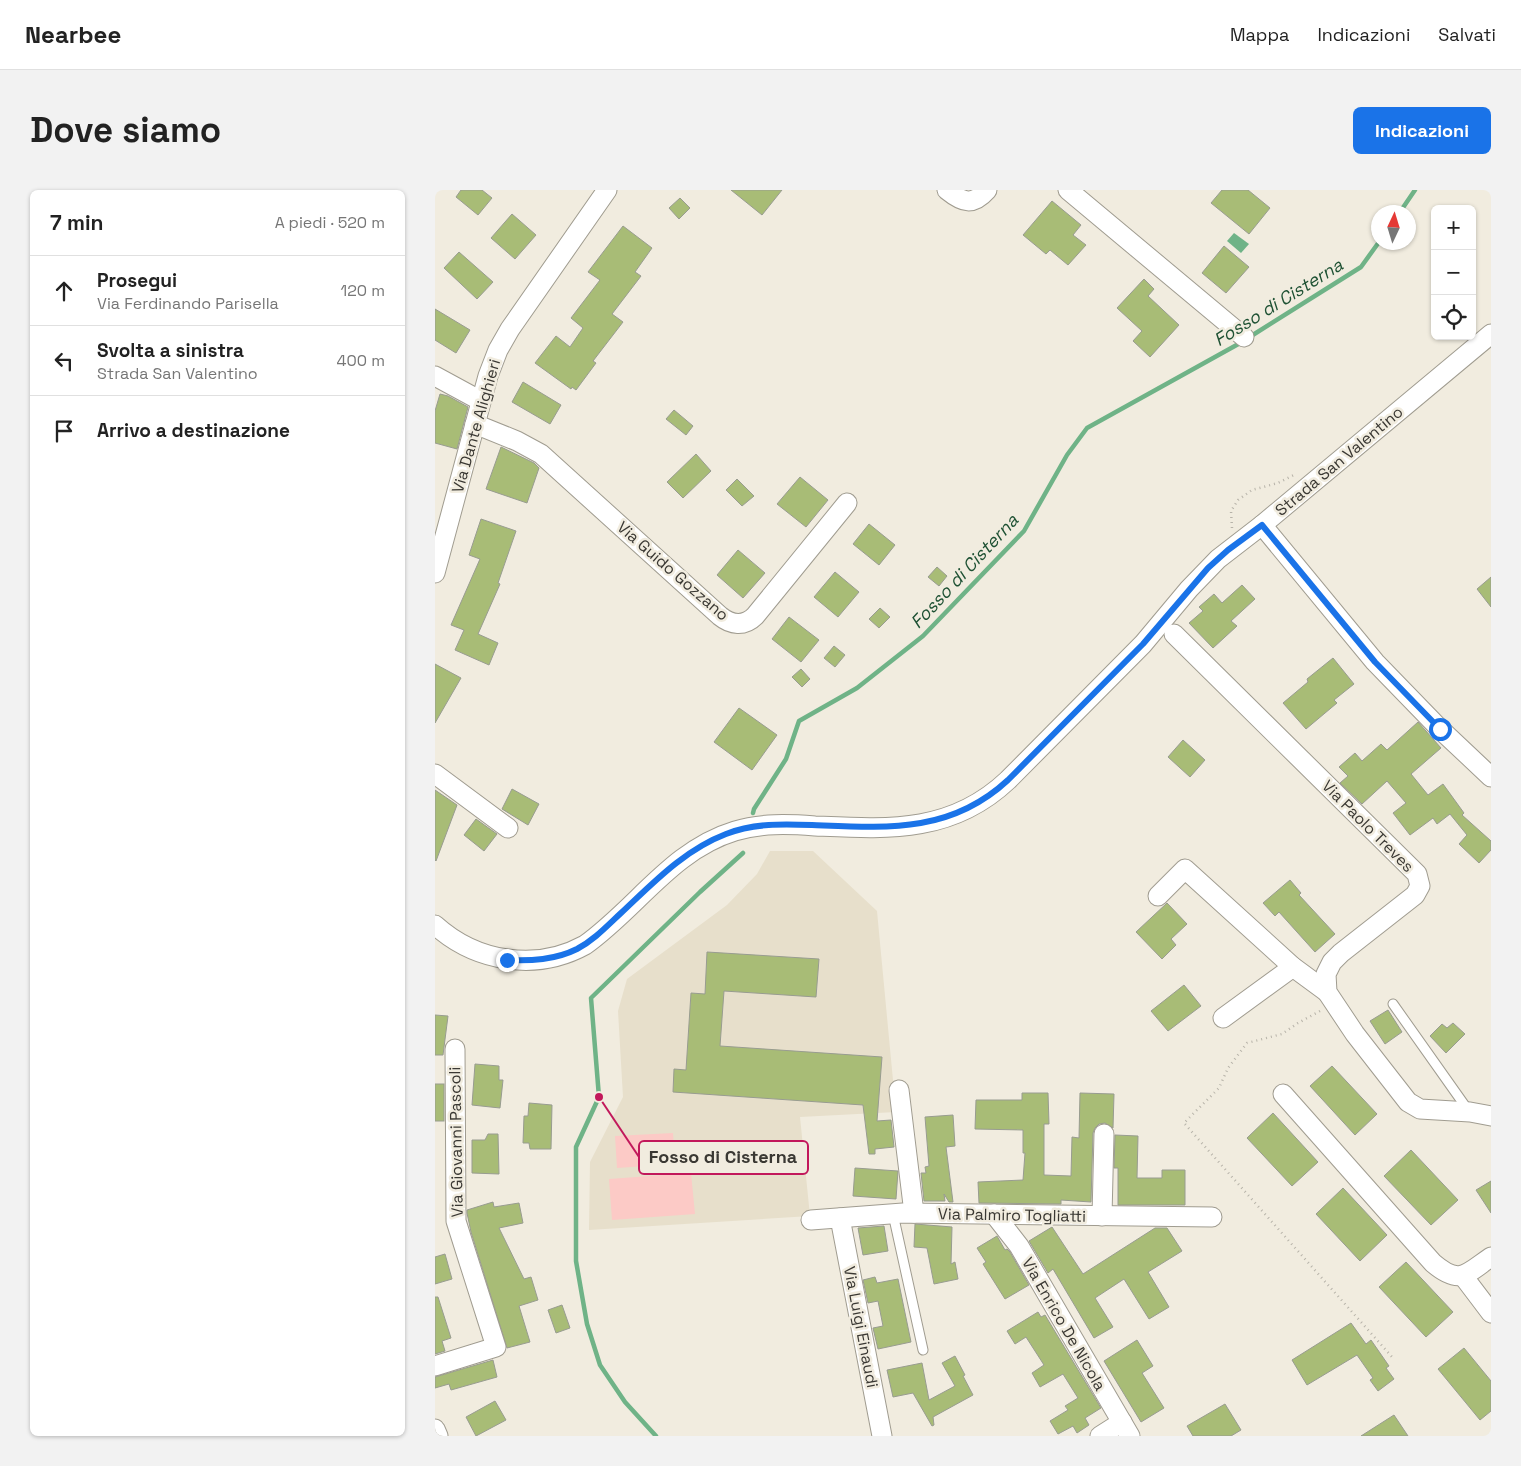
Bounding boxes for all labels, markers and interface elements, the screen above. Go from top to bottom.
text: Nearbee [25,19,121,50]
text: Mappa [1230,23,1289,46]
text: Indicazioni [1317,23,1410,46]
text: Salvati [1438,23,1496,46]
button: Indicazioni [1353,107,1491,154]
text: Dove siamo [30,108,221,152]
north arrow [1371,205,1416,250]
map controls [1431,205,1476,340]
button: + [1431,205,1476,250]
text: 7 min [50,209,103,236]
text: A piedi · 520 m [275,212,385,233]
button: − [1431,250,1476,295]
water label: Fosso di Cisterna [1209,253,1347,351]
text: Prosegui [97,268,177,293]
icon: ahead [50,277,78,305]
text: 120 m [341,280,385,301]
text: Via Ferdinando Parisella [97,293,279,314]
button: locate [1431,295,1476,340]
text: Svolta a sinistra [97,338,244,363]
icon: left [50,347,78,375]
text: 400 m [337,350,385,371]
street label: Via Dante Alighieri [447,357,505,495]
text: Strada San Valentino [97,363,258,384]
street label: Strada San Valentino [1271,401,1407,521]
icon: arrive [50,417,78,445]
text: Arrivo a destinazione [97,418,290,443]
water label: Fosso di Cisterna [905,509,1023,633]
street label: Via Guido Gozzano [613,517,733,625]
route start [1429,718,1452,741]
street label: Via Paolo Treves [1317,775,1419,877]
route end [496,949,519,972]
street label: Via Giovanni Pascoli [444,1066,468,1218]
callout: Fosso di Cisterna [639,1141,808,1174]
text: Fosso di Cisterna [649,1145,798,1168]
street label: Via Palmiro Togliatti [938,1203,1086,1227]
street label: Via Enrico De Nicola [1017,1253,1111,1395]
street label: Via Luigi Einaudi [839,1264,883,1390]

